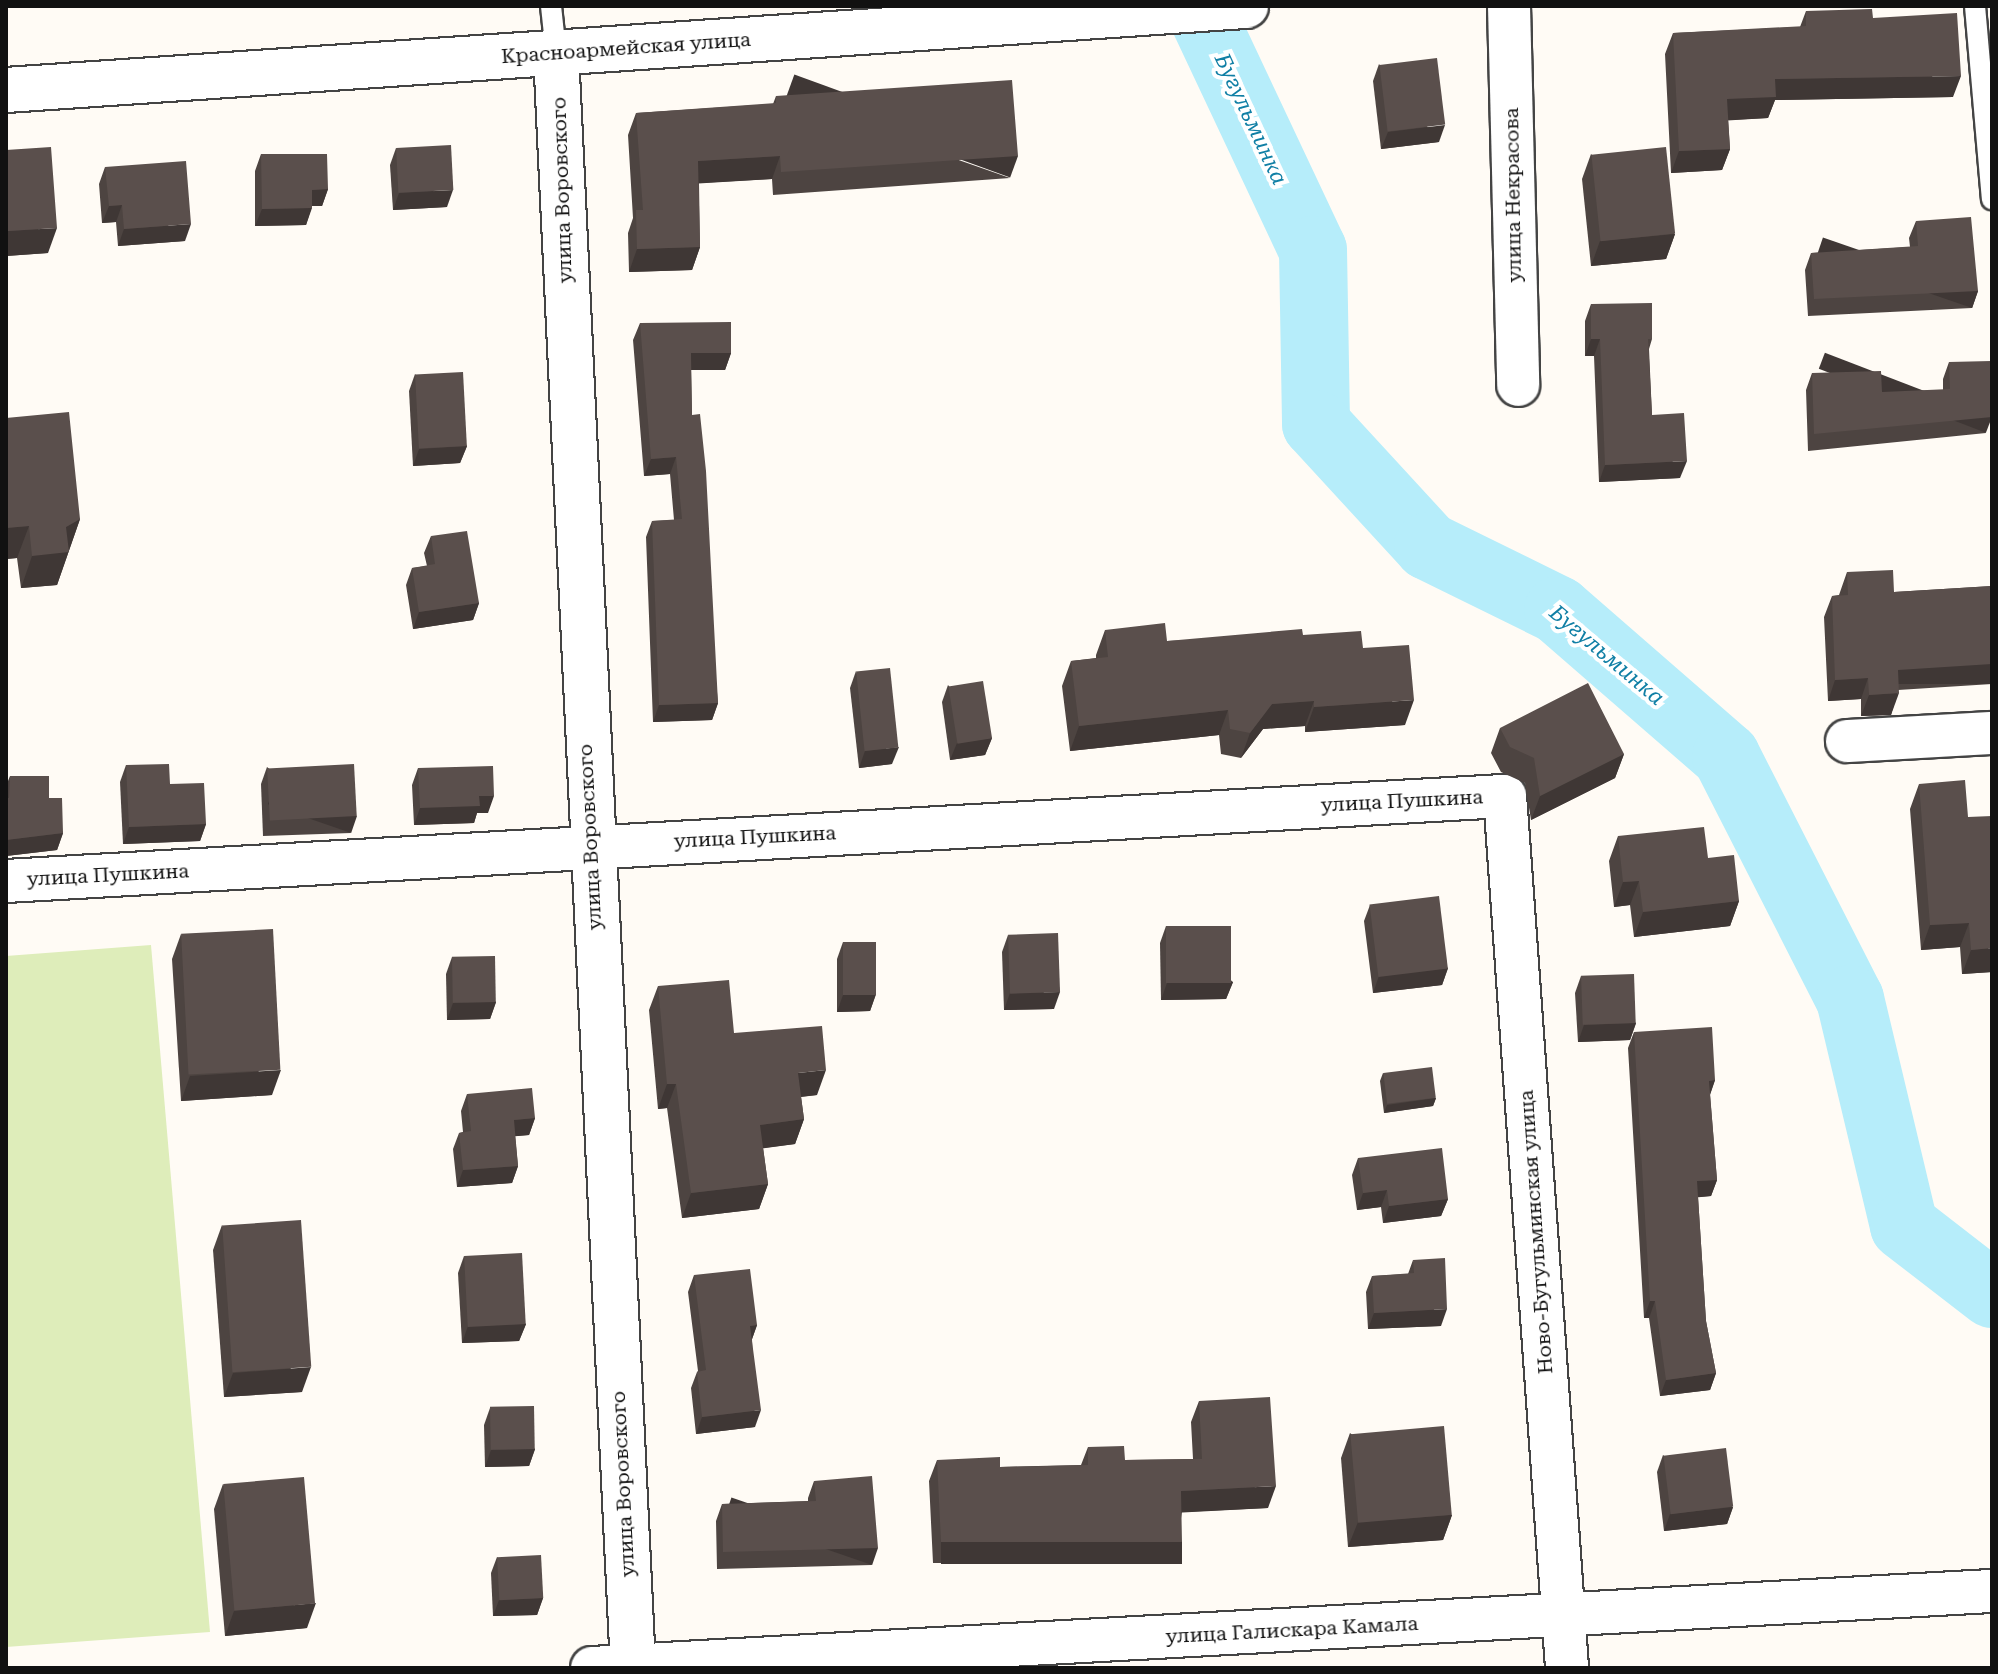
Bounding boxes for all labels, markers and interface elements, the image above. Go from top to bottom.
street label: Красноармейская улица [500,27,752,69]
water label: Бугульминка [1209,49,1293,189]
street label: улица Воровского [547,96,577,284]
street label: улица Некрасова [1499,107,1527,283]
water label: Бугульминка [1544,599,1670,711]
street label: улица Воровского [573,743,607,931]
street label: улица Пушкина [1320,785,1484,817]
street label: улица Пушкина [673,821,837,853]
street label: улица Пушкина [26,859,190,891]
street label: Ново-Бугульминская улица [1514,1089,1558,1375]
street label: улица Воровского [606,1390,640,1578]
street label: улица Галискара Камала [1165,1611,1419,1649]

